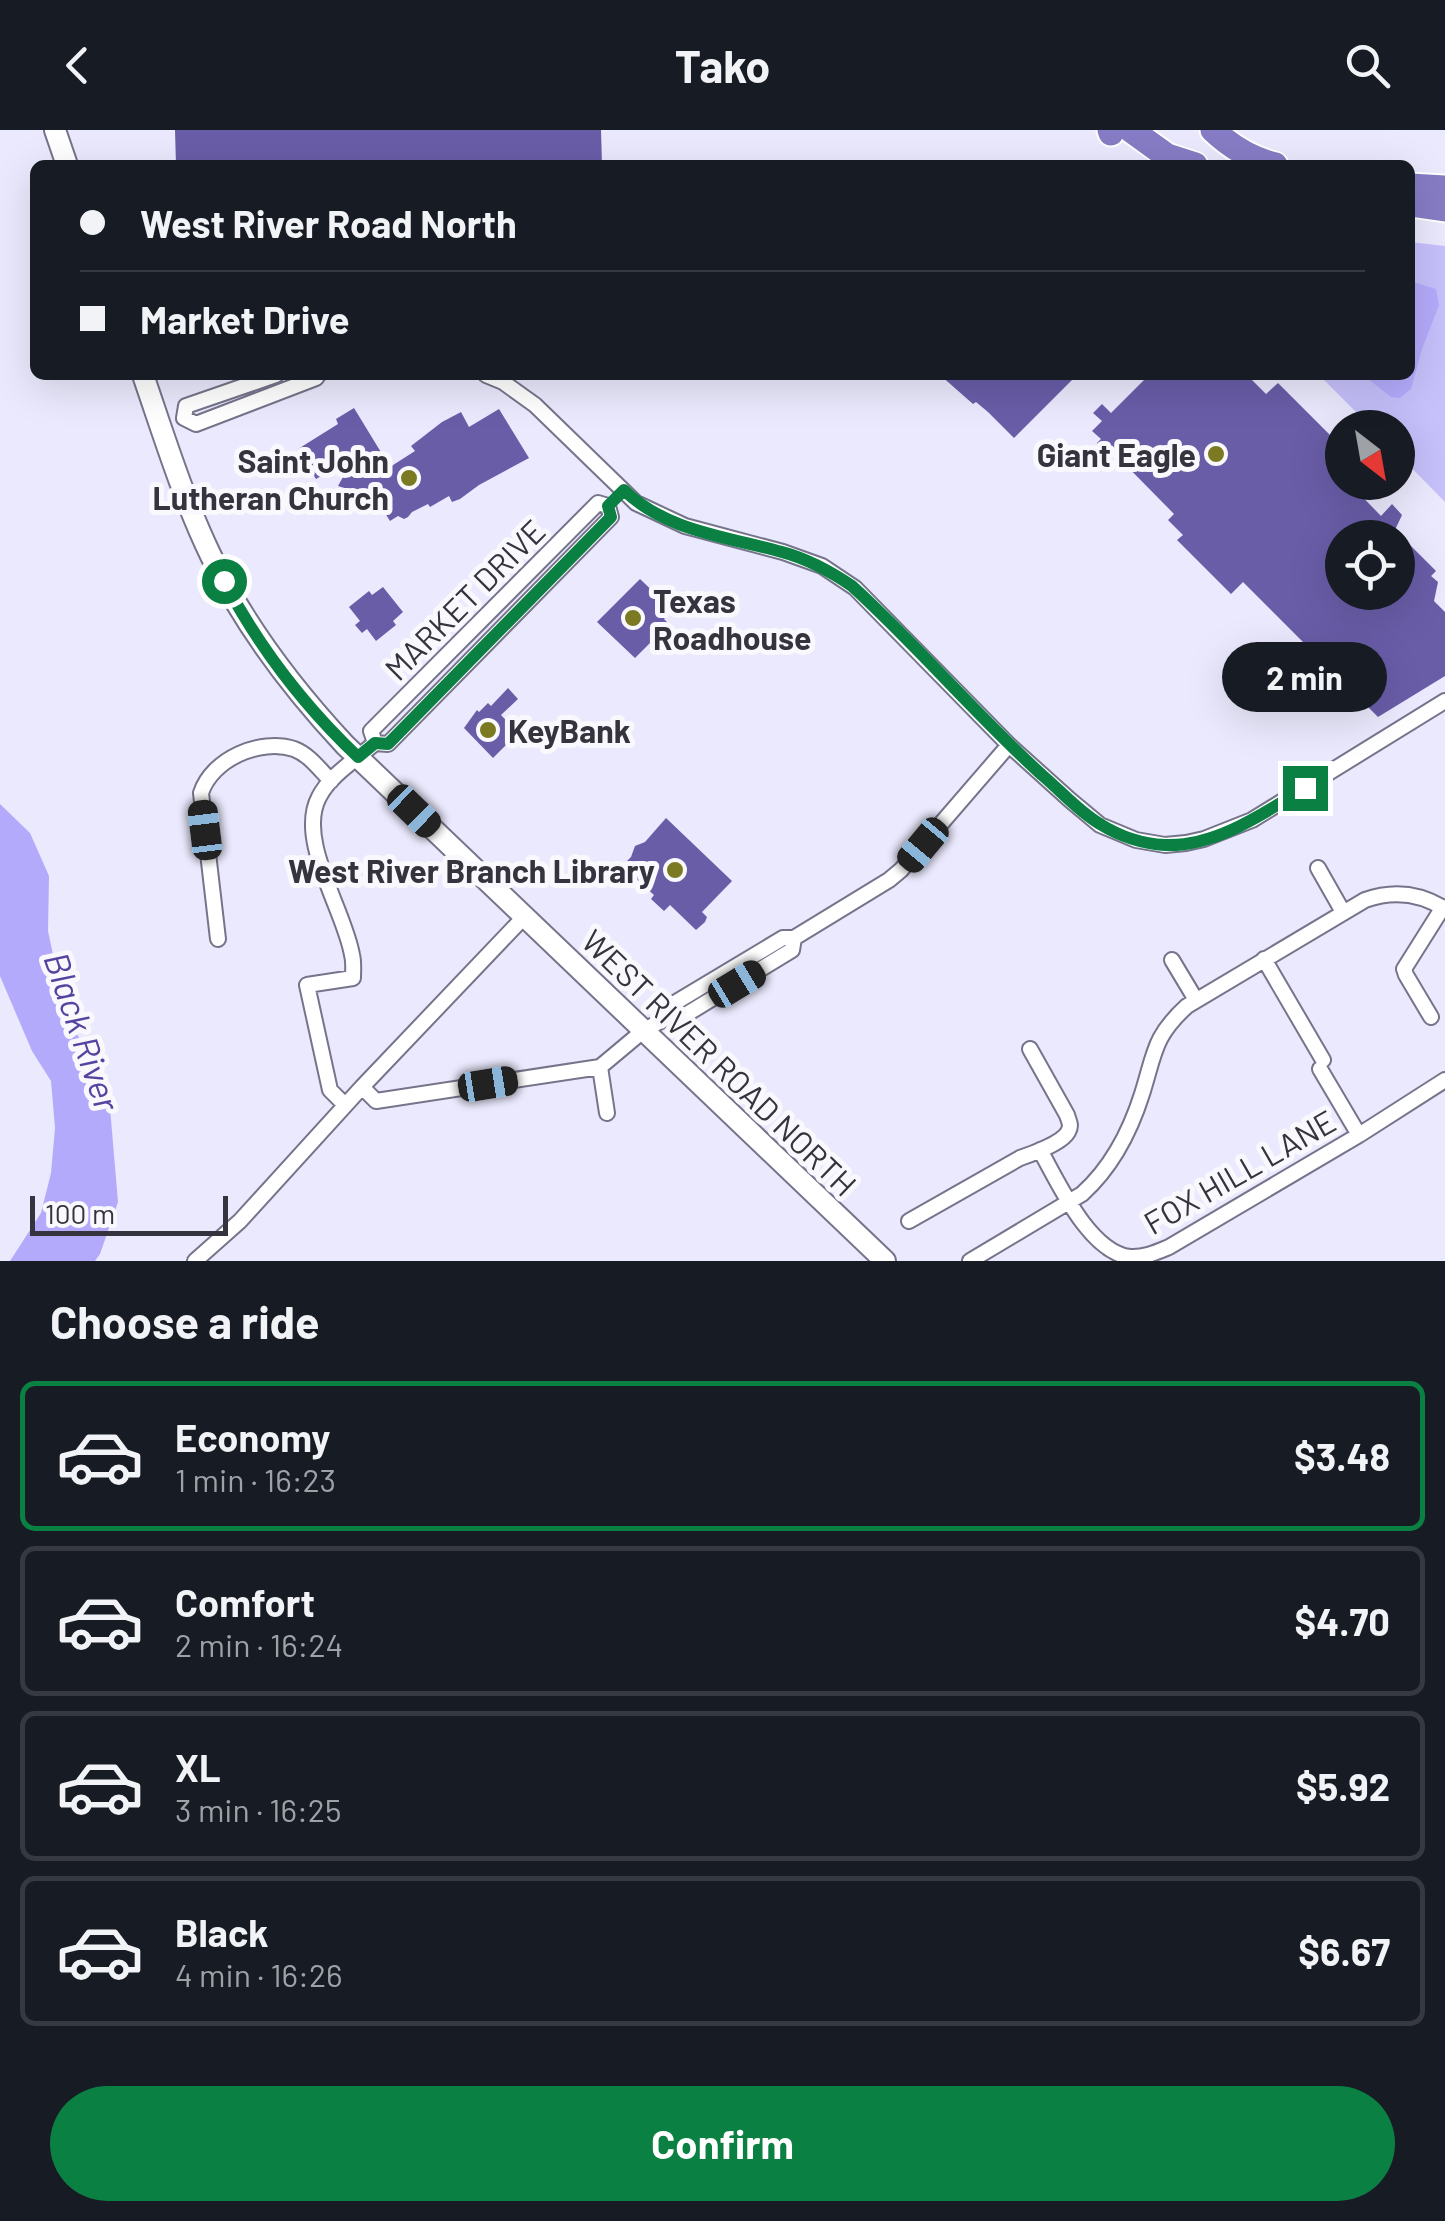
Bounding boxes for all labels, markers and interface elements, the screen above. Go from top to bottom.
icon: back [50,38,105,93]
text: Tako [675,38,770,92]
icon: search [1340,38,1395,93]
text: West River Road North [140,200,517,246]
text: Market Drive [140,296,350,342]
north arrow [1325,410,1415,500]
map controls [1325,410,1415,610]
place label: Giant Eagle [1037,435,1196,473]
place label: Saint John Lutheran Church [152,441,389,516]
marker: Giant Eagle [1205,443,1227,465]
marker: Saint John Lutheran Church [398,467,420,489]
street label: MARKET DRIVE [376,511,552,687]
button: locate [1325,520,1415,610]
route start [202,559,247,604]
place label: Texas Roadhouse [653,581,811,656]
marker: Texas Roadhouse [622,607,644,629]
callout: 2 min [1222,643,1388,713]
text: 2 min [1266,658,1343,696]
place label: KeyBank [508,711,631,749]
marker: KeyBank [477,719,499,741]
route end [1283,766,1328,811]
car [382,779,446,843]
car [186,798,224,862]
car [892,812,954,878]
place label: West River Branch Library [288,851,655,889]
marker: West River Branch Library [664,859,686,881]
street label: WEST RIVER ROAD NORTH [575,921,865,1203]
water label: Black River [36,946,130,1117]
car [704,956,770,1012]
car [456,1064,520,1104]
street label: FOX HILL LANE [1137,1101,1341,1241]
scale bar [30,1191,228,1236]
text: 100 m [45,1196,115,1230]
text: Choose a ride [50,1294,320,1348]
icon: car [55,1411,145,1501]
text: Economy [175,1414,330,1460]
text: $3.48 [1294,1433,1390,1479]
text: 1 min · 16:23 [175,1460,336,1498]
icon: car [55,1576,145,1666]
text: Comfort [175,1579,315,1625]
text: $4.70 [1295,1598,1390,1644]
text: 2 min · 16:24 [175,1625,343,1663]
icon: car [55,1741,145,1831]
text: XL [175,1744,221,1790]
text: $5.92 [1296,1763,1390,1809]
text: 3 min · 16:25 [175,1790,341,1828]
icon: car [55,1906,145,1996]
text: Black [175,1909,269,1955]
text: $6.67 [1298,1928,1390,1974]
text: 4 min · 16:26 [175,1955,343,1993]
button: Confirm [50,2086,1395,2201]

